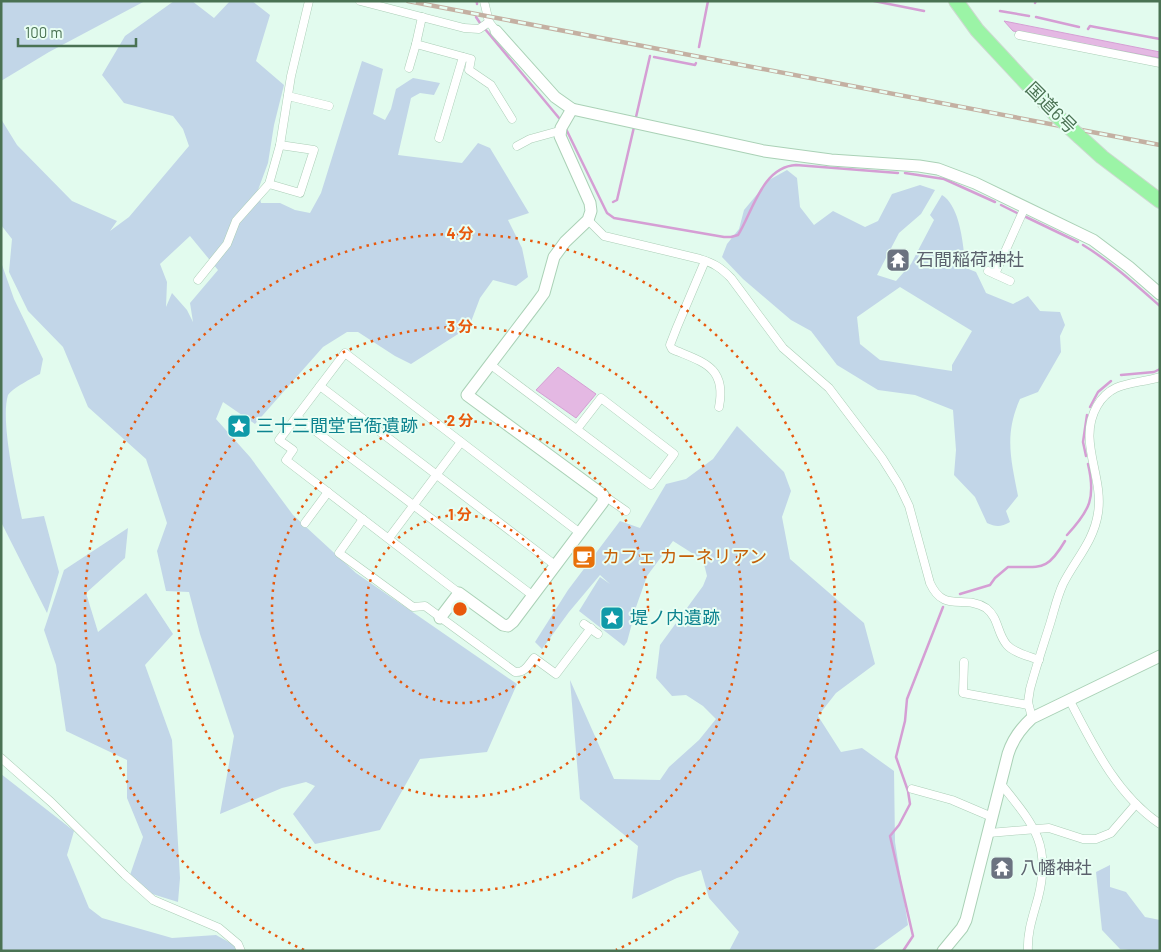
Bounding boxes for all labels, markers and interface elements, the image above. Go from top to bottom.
scale bar [18,15,135,47]
text: 100 m [25,23,63,41]
street label: 国道6号 [1022,77,1082,137]
text: 4 分 [446,224,474,242]
temple icon: 石間稲荷神社 [885,247,911,273]
place label: 石間稲荷神社 [916,248,1024,270]
text: 3 分 [447,317,473,335]
text: 2 分 [447,411,473,429]
place icon: 三十三間堂官衙遺跡 [226,413,252,439]
place label: 三十三間堂官衙遺跡 [256,414,418,436]
text: 1 分 [448,505,472,523]
cafe icon: カフェ カーネリアン [571,544,597,570]
place label: カフェ カーネリアン [602,545,767,567]
centre of rings [451,600,469,618]
place icon: 堤ノ内遺跡 [599,605,625,631]
place label: 堤ノ内遺跡 [630,606,720,628]
temple icon: 八幡神社 [989,855,1015,881]
place label: 八幡神社 [1020,856,1092,878]

